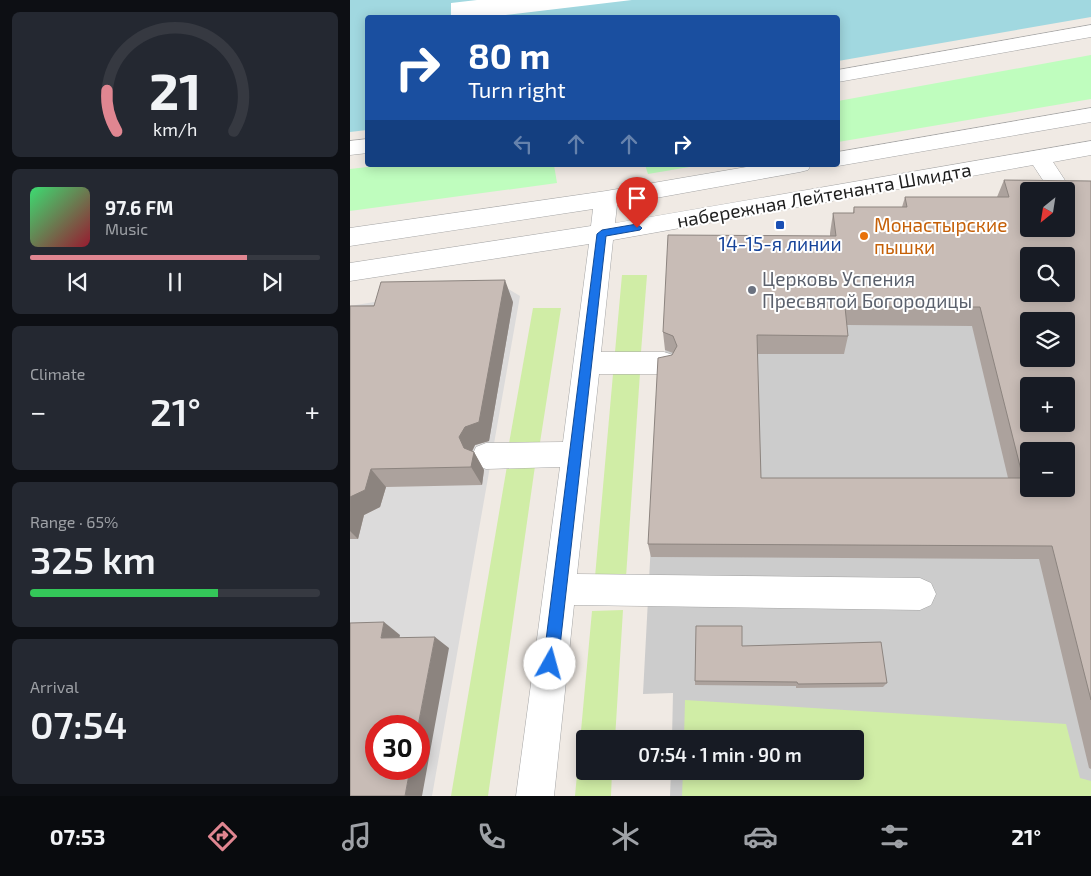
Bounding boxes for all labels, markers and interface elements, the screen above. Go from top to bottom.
text: 80 m [468,34,550,76]
icon: right [385,35,450,100]
text: 21 [149,58,201,120]
text: Turn right [468,76,566,102]
text: km/h [153,118,197,140]
icon: left [509,130,537,158]
icon: ahead [562,130,590,158]
icon: ahead [615,130,643,158]
icon: right [668,130,696,158]
street label: набережная Лейтенанта Шмидта [675,157,973,232]
pin [616,177,658,228]
north arrow [1020,182,1075,238]
map controls [1020,182,1075,497]
icon: arrive [623,184,651,212]
text: 97.6 FM [105,196,173,219]
place label: Монастырские пышки [874,213,1007,258]
text: Music [105,219,148,238]
marker: 14-15-я линии [774,219,786,231]
marker: Монастырские пышки [858,230,870,242]
place label: 14-15-я линии [718,232,842,255]
button: search [1020,247,1075,302]
place label: Церковь Успения Пресвятой Богородицы [762,267,972,312]
icon: previous [64,268,92,296]
icon: pause [161,268,189,296]
icon: next [258,268,286,296]
marker: Церковь Успения Пресвятой Богородицы [746,284,758,296]
button: layers [1020,312,1075,367]
text: Climate [30,364,85,383]
button: + [1020,377,1075,432]
text: 21° [150,388,201,434]
text: − [30,394,46,428]
text: + [305,394,320,428]
button: − [1020,442,1075,497]
text: Range · 65% [30,512,118,531]
text: 325 km [30,536,156,582]
position arrow [523,637,575,689]
text: Arrival [30,677,79,696]
text: 07:54 [30,701,127,747]
speed limit sign: 30 [365,715,430,780]
text: 07:54 · 1 min · 90 m [638,743,802,766]
icon: directions [205,819,240,854]
icon: music [339,819,374,854]
icon: phone [474,819,509,854]
icon: climate [608,819,643,854]
icon: car [743,819,778,854]
icon: filters [877,819,912,854]
text: 07:53 [50,823,105,849]
text: 21° [1011,823,1041,849]

